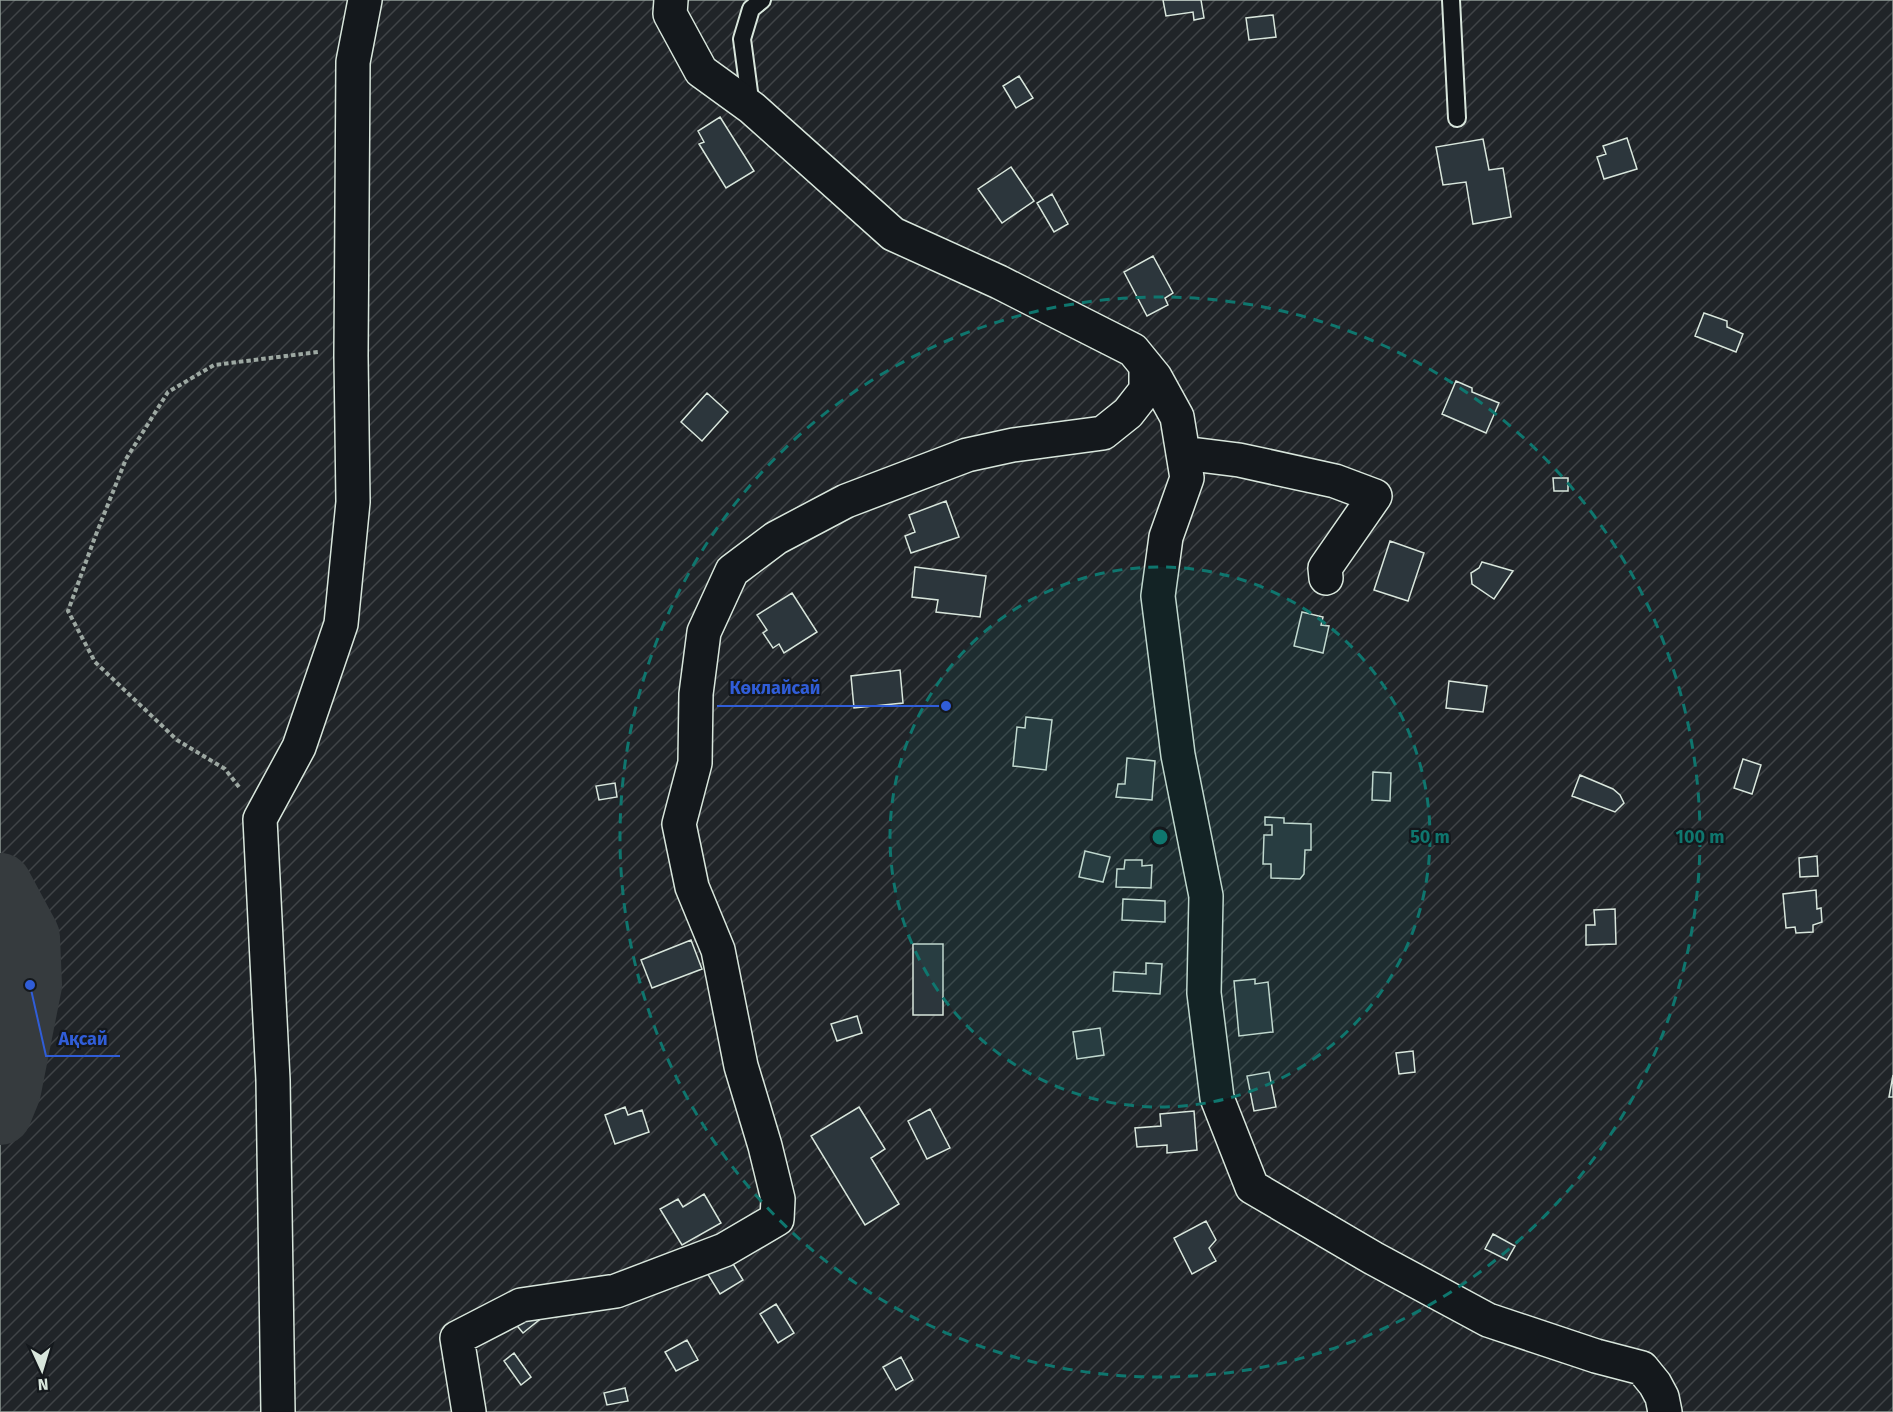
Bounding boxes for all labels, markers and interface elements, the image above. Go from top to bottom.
callout: Көклайсай [717,670,832,706]
text: Көклайсай [730,677,820,699]
text: 50 m [1410,826,1450,848]
text: 100 m [1676,826,1724,848]
centre of rings [1150,827,1170,847]
callout: Ақсай [46,1020,120,1056]
text: Ақсай [57,1028,108,1050]
north arrow [12,1340,72,1400]
text: N [37,1375,49,1394]

